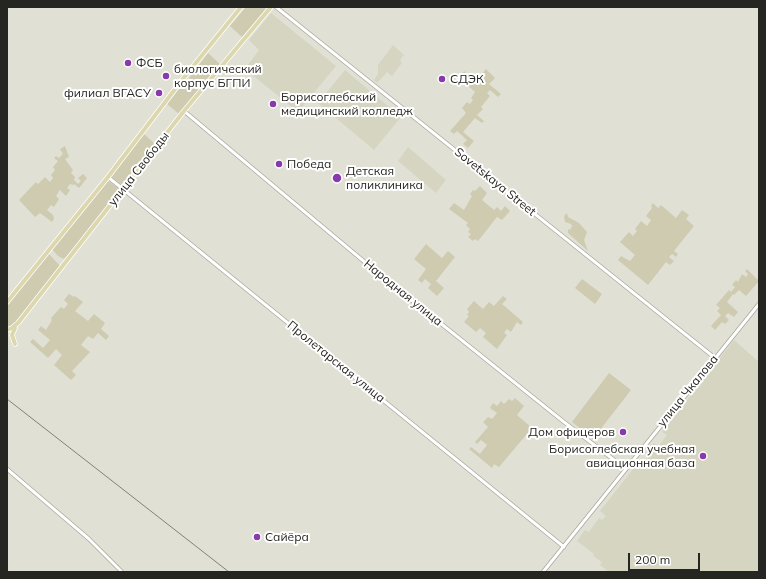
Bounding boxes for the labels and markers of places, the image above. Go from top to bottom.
place label: ФСБ [136,56,163,70]
marker: ФСБ [123,58,133,68]
place label: биологический корпус БГПИ [174,62,262,90]
marker: биологический корпус БГПИ [161,71,171,81]
place label: СДЭК [450,72,484,86]
marker: СДЭК [437,74,447,84]
place label: филиал ВГАСУ [64,86,151,100]
marker: филиал ВГАСУ [154,88,164,98]
place label: Борисоглебский медицинский колледж [281,90,413,118]
marker: Борисоглебский медицинский колледж [268,99,278,109]
place label: Победа [287,157,331,171]
marker: Победа [274,159,284,169]
place label: Детская поликлиника [346,164,423,192]
marker: Детская поликлиника [331,172,343,184]
place label: Дом офицеров [528,425,615,439]
marker: Дом офицеров [618,427,628,437]
place label: Борисоглебская учебная авиационная база [549,442,695,470]
marker: Борисоглебская учебная авиационная база [698,451,708,461]
place label: Сайёра [265,530,309,544]
marker: Сайёра [252,532,262,542]

